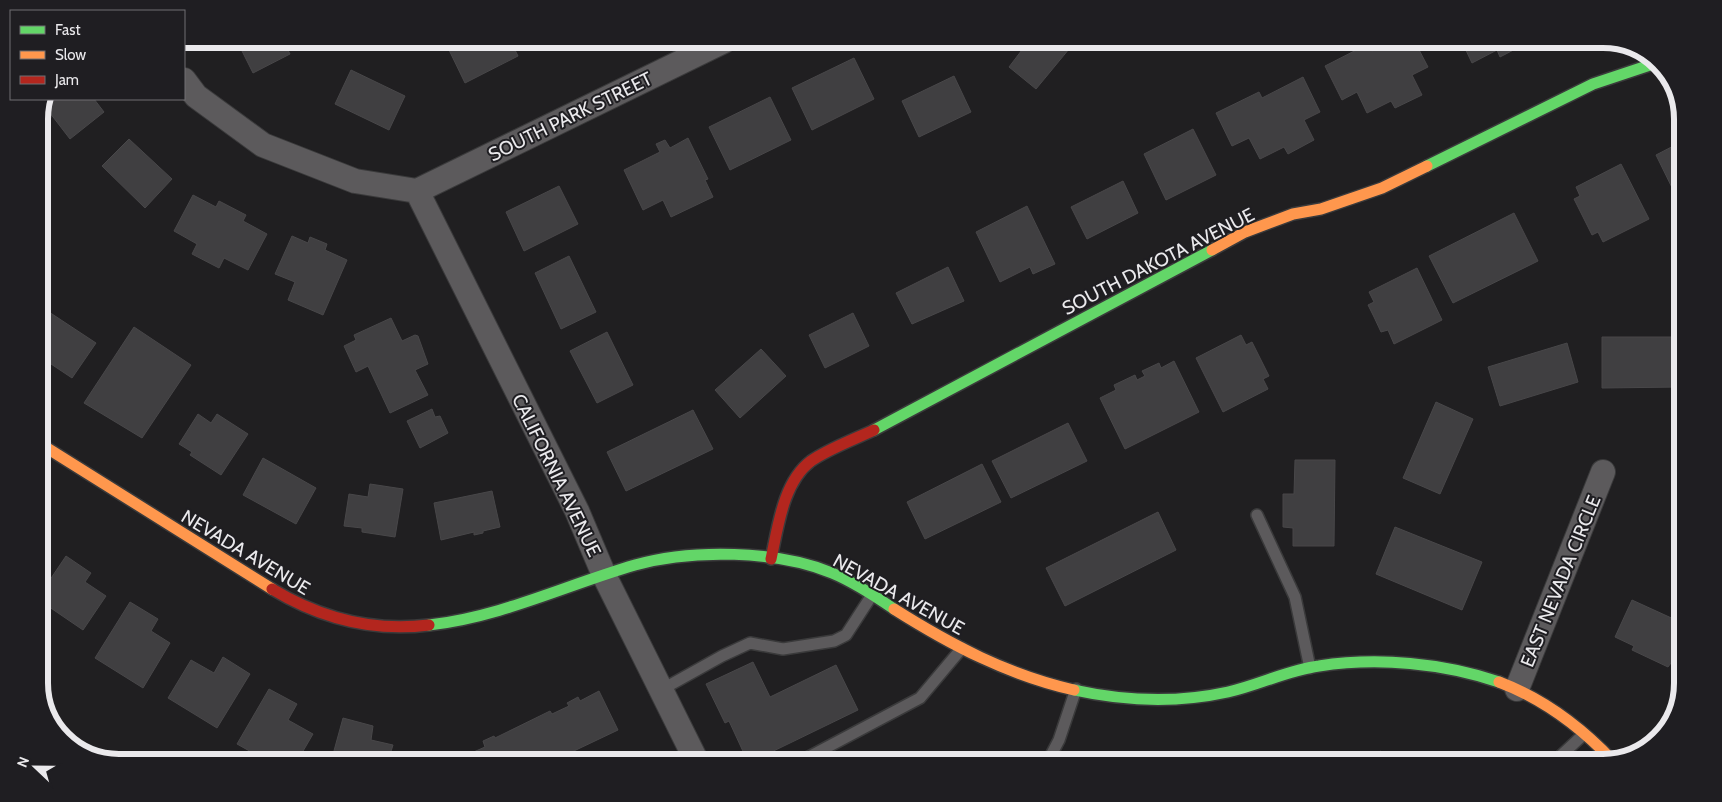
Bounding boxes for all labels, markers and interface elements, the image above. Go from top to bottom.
legend [10,10,185,100]
text: Fast [55,21,80,39]
text: Slow [55,46,86,64]
street label: SOUTH PARK STREET [485,67,656,166]
text: Jam [54,71,79,89]
street label: SOUTH DAKOTA AVENUE [1058,203,1258,320]
street label: CALIFORNIA AVENUE [507,390,606,560]
street label: EAST NEVADA CIRCLE [1515,492,1605,670]
street label: NEVADA AVENUE [177,505,314,600]
street label: NEVADA AVENUE [829,549,968,640]
north arrow [10,742,60,792]
text: N [13,754,33,770]

